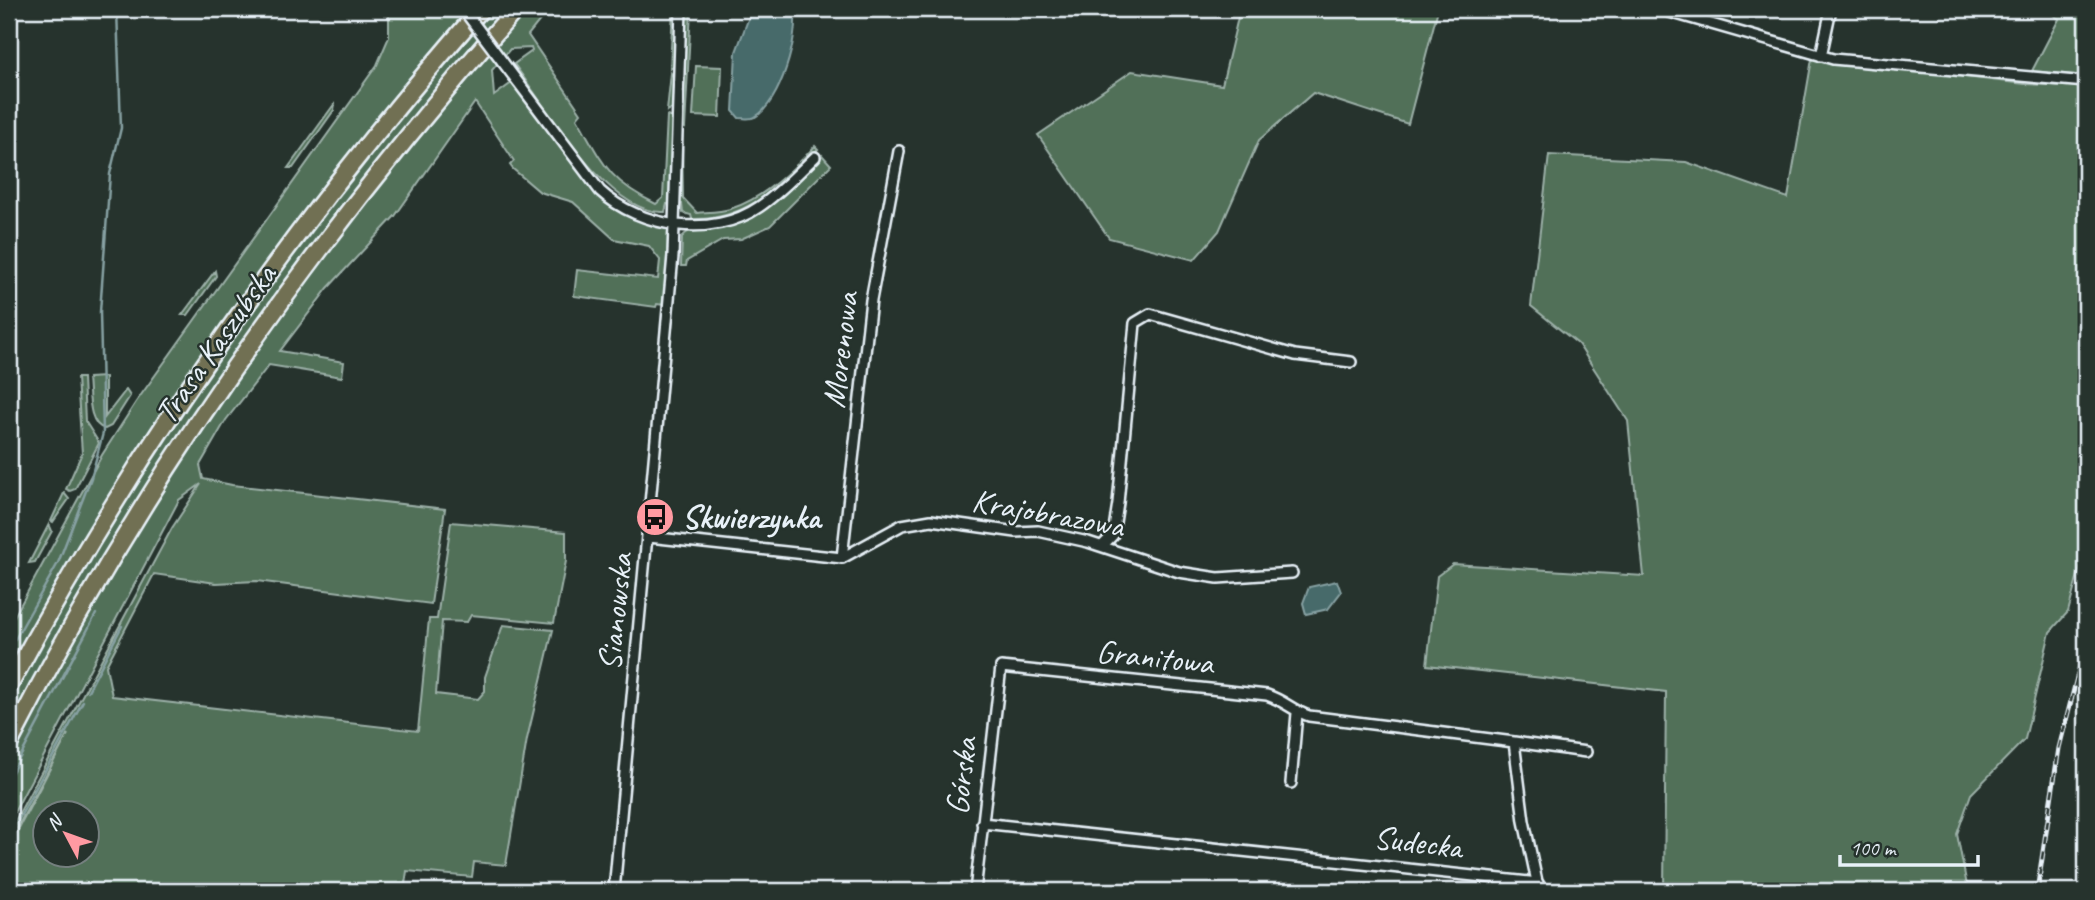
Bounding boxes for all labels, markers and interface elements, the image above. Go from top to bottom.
street label: Trasa Kaszubska [145,255,286,432]
street label: Morenowa [812,287,868,410]
street label: Krajobrazowa [969,479,1129,547]
bus stop icon: Skwierzynka [634,496,676,538]
place label: Skwierzynka [682,496,824,538]
street label: Sianowska [588,549,642,673]
street label: Granitowa [1094,630,1218,684]
street label: Górska [935,733,987,817]
north arrow [32,799,102,869]
text: N [41,809,69,836]
street label: Sudecka [1372,816,1467,869]
scale bar [1840,823,1978,867]
text: 100 m [1850,835,1897,861]

